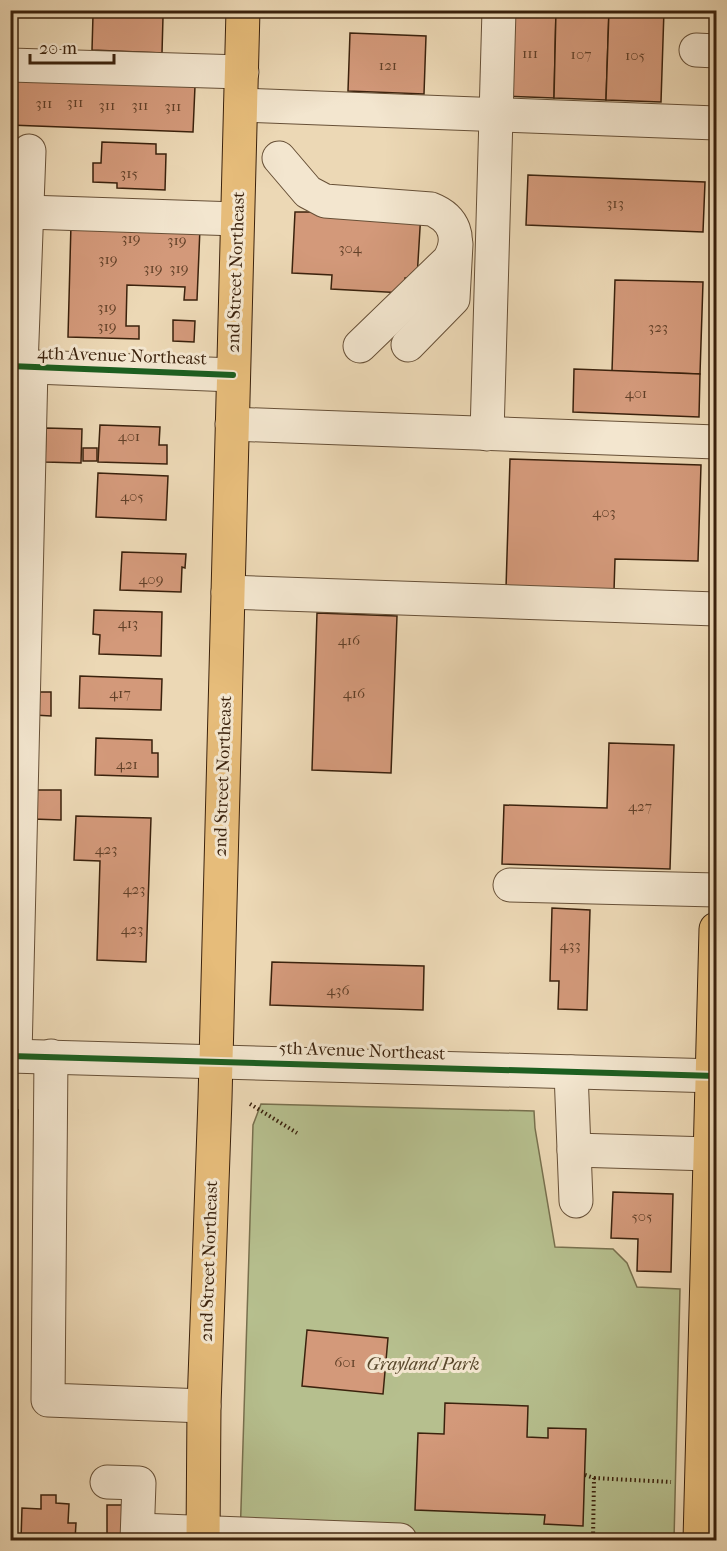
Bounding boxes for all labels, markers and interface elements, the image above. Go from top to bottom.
scale bar [30,27,114,65]
text: 20 m [39,38,77,59]
house number: 111 [522,44,538,62]
house number: 107 [571,45,591,63]
house number: 105 [625,46,645,64]
house number: 121 [379,56,397,74]
house number: 311 [67,93,83,111]
house number: 311 [36,94,52,112]
house number: 311 [99,96,115,114]
house number: 311 [132,96,148,114]
house number: 311 [165,97,181,115]
house number: 315 [120,164,138,182]
street label: 2nd Street Northeast [223,190,249,353]
house number: 313 [606,194,624,212]
house number: 319 [121,229,141,247]
house number: 319 [167,231,187,249]
house number: 304 [338,239,363,257]
house number: 319 [98,250,118,268]
house number: 319 [143,259,163,277]
house number: 319 [169,259,189,277]
house number: 319 [97,298,117,316]
house number: 319 [97,317,117,335]
house number: 323 [648,318,668,336]
street label: 4th Avenue Northeast [37,343,208,369]
house number: 401 [625,384,647,402]
house number: 401 [118,427,140,445]
house number: 405 [120,487,144,505]
house number: 403 [592,503,616,521]
house number: 409 [139,570,164,588]
house number: 413 [118,614,138,632]
house number: 416 [338,631,361,649]
house number: 417 [109,684,131,702]
house number: 416 [343,684,366,702]
street label: 2nd Street Northeast [210,694,236,857]
house number: 421 [116,755,138,773]
house number: 427 [628,797,652,815]
house number: 423 [95,840,117,858]
house number: 423 [123,880,145,898]
house number: 423 [121,920,143,938]
house number: 433 [559,936,581,954]
house number: 436 [326,981,350,999]
street label: 5th Avenue Northeast [278,1038,446,1064]
street label: 2nd Street Northeast [196,1179,222,1342]
house number: 505 [631,1207,653,1225]
house number: 601 [334,1353,356,1371]
park label: Grayland Park [366,1354,480,1375]

